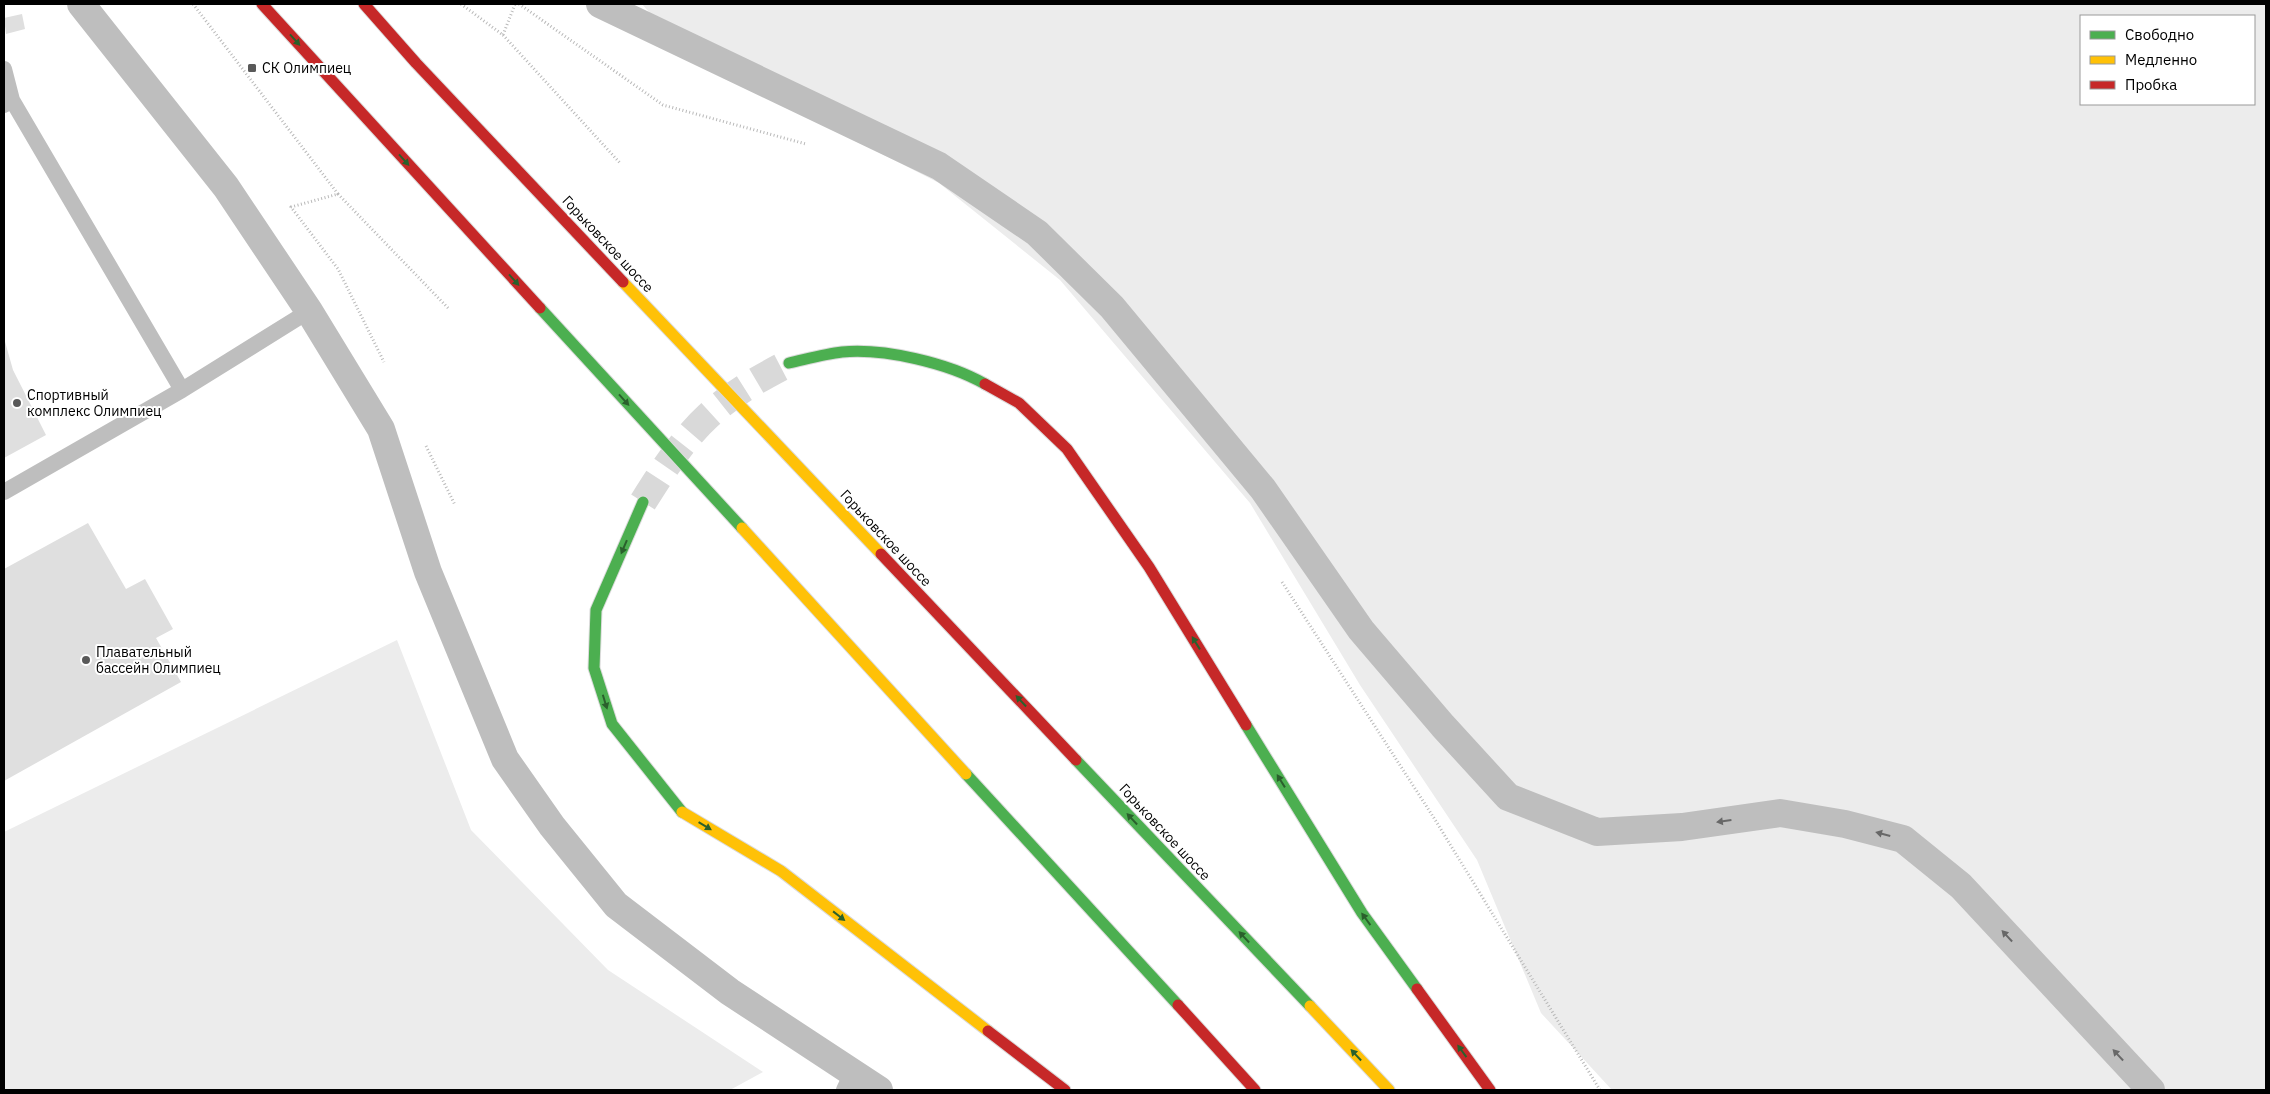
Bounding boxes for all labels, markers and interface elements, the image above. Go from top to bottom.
legend [2080,15,2255,105]
text: Свободно [2125,25,2194,44]
one-way arrow [289,34,301,46]
text: Медленно [2125,50,2197,69]
place label: СК Олимпиец [262,59,352,77]
marker: СК Олимпиец [246,62,258,74]
text: Пробка [2125,75,2177,94]
one-way arrow [398,154,410,166]
street label: Горьковское шоссе [558,192,658,296]
one-way arrow [508,274,520,286]
place label: Спортивный комплекс Олимпиец [27,386,162,420]
one-way arrow [618,393,630,405]
marker: Спортивный комплекс Олимпиец [11,397,23,409]
street label: Горьковское шоссе [836,486,936,590]
one-way arrow [619,540,627,554]
one-way arrow [1191,636,1200,649]
place label: Плавательный бассейн Олимпиец [96,643,221,677]
marker: Плавательный бассейн Олимпиец [80,654,92,666]
one-way arrow [601,694,609,709]
one-way arrow [1015,695,1027,707]
one-way arrow [1276,775,1285,788]
street label: Горьковское шоссе [1115,780,1215,884]
one-way arrow [1126,813,1138,825]
one-way arrow [1715,817,1731,825]
one-way arrow [698,821,711,830]
one-way arrow [1876,830,1891,838]
one-way arrow [832,911,846,921]
one-way arrow [1361,912,1371,926]
one-way arrow [2001,930,2013,942]
one-way arrow [1238,931,1250,943]
one-way arrow [1457,1044,1467,1058]
one-way arrow [1350,1049,1362,1061]
one-way arrow [2112,1049,2124,1061]

